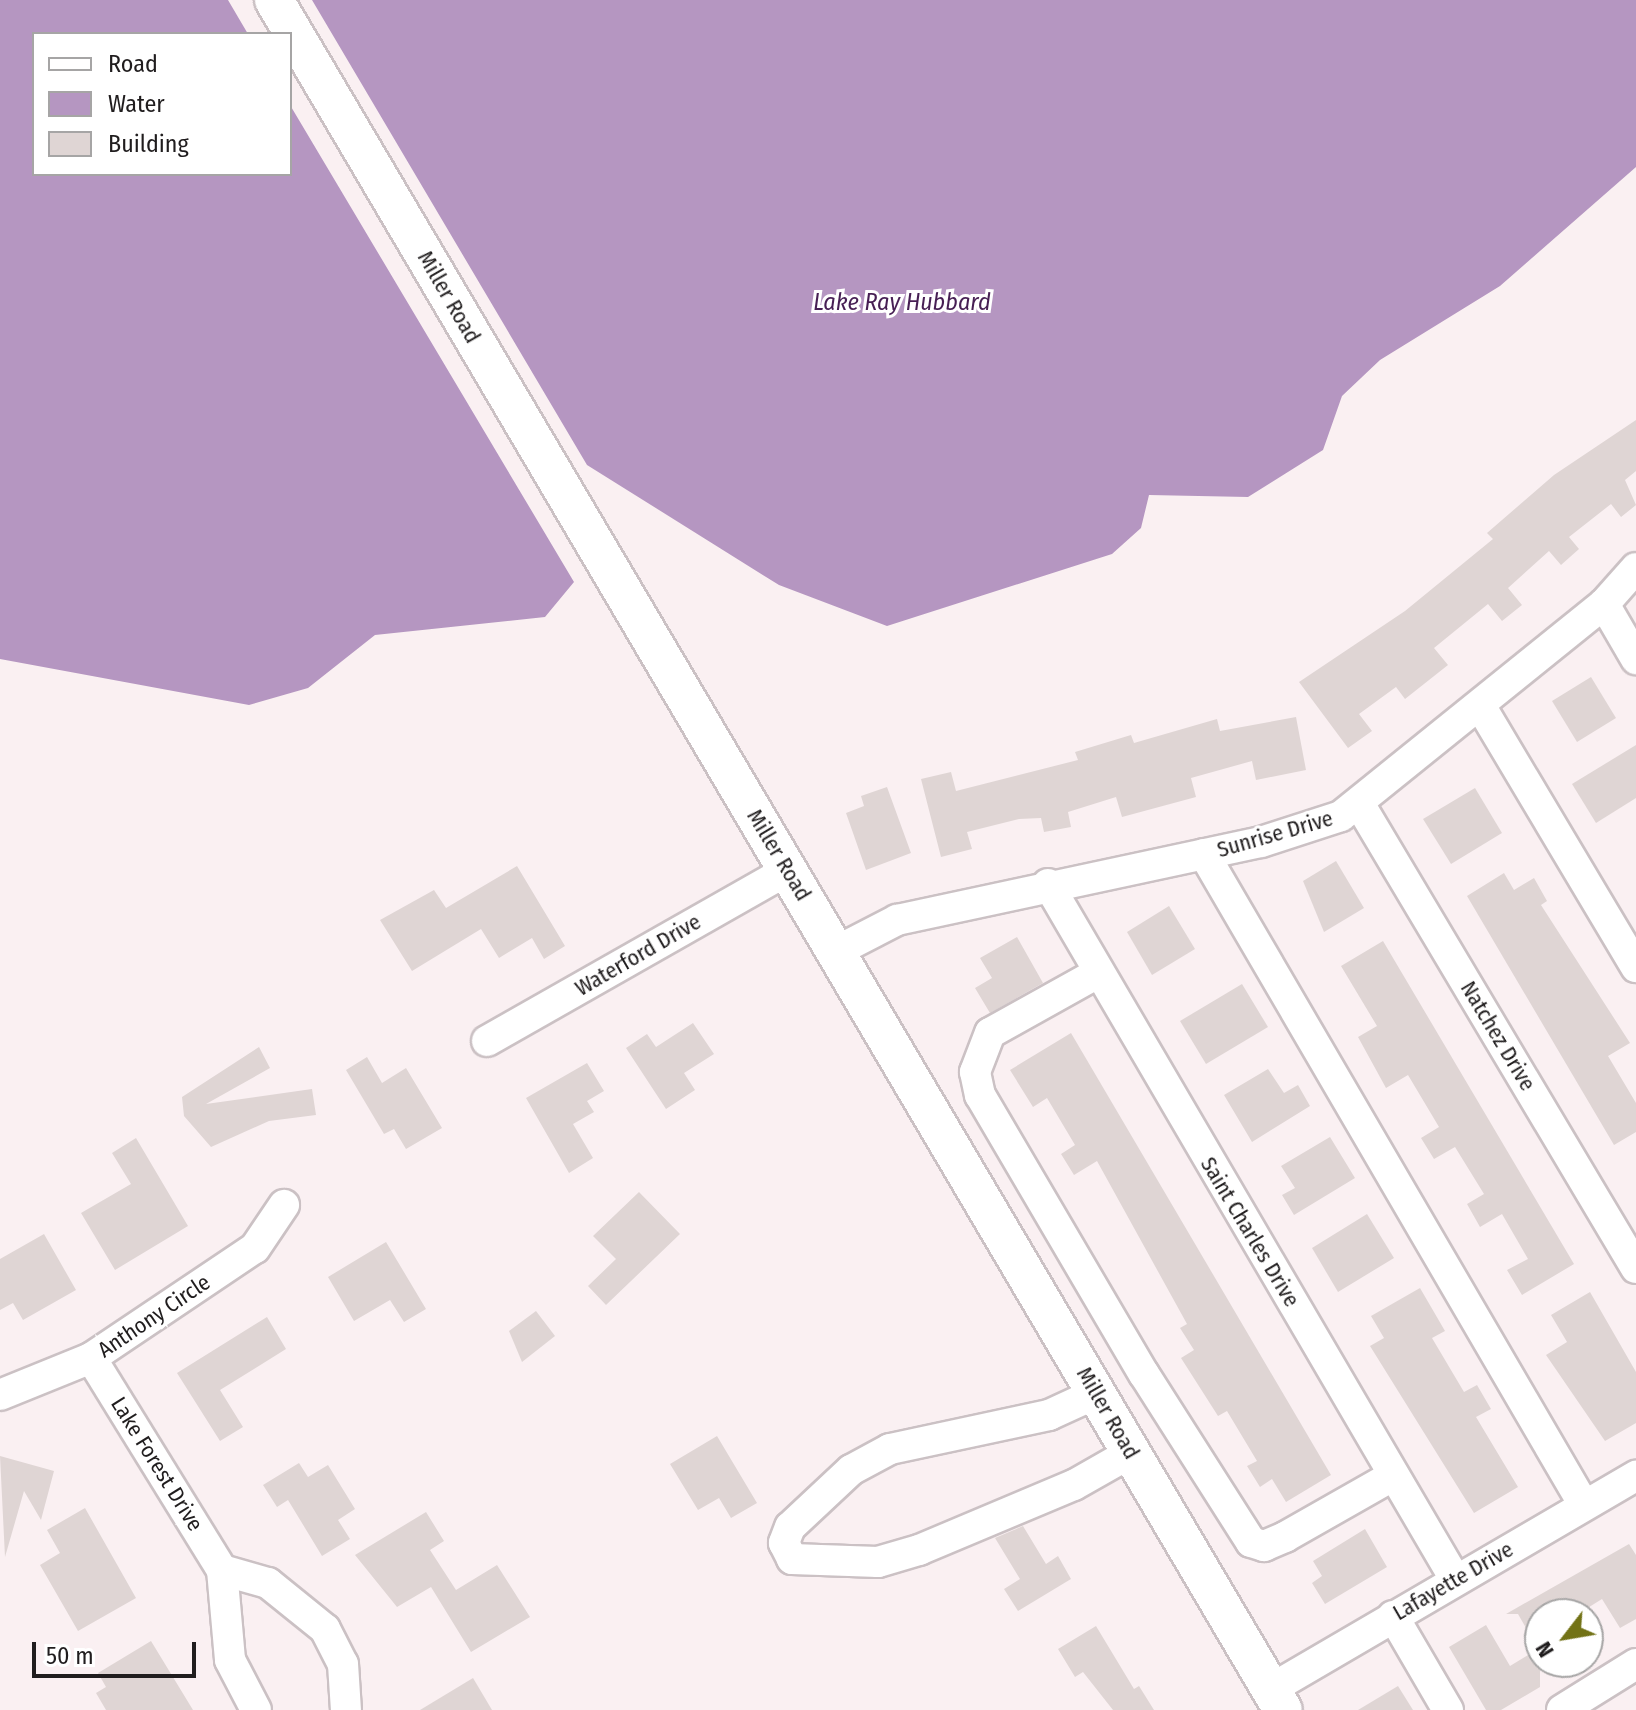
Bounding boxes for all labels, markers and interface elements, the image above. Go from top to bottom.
legend [32,32,292,176]
text: Road [108,50,158,78]
text: Water [108,90,165,118]
text: Building [108,130,189,158]
street label: Miller Road [412,246,486,348]
water label: Lake Ray Hubbard [813,289,991,317]
street label: Miller Road [741,804,817,906]
street label: Sunrise Drive [1214,805,1336,863]
street label: Waterford Drive [570,908,706,1002]
street label: Natchez Drive [1455,976,1541,1096]
street label: Saint Charles Drive [1195,1152,1305,1312]
street label: Anthony Circle [93,1269,215,1363]
street label: Miller Road [1071,1362,1145,1464]
street label: Lake Forest Drive [105,1392,209,1536]
street label: Lafayette Drive [1388,1536,1518,1626]
north arrow [1524,1598,1604,1678]
scale bar [36,1626,200,1676]
text: N [1530,1637,1560,1662]
text: 50 m [46,1642,94,1670]

